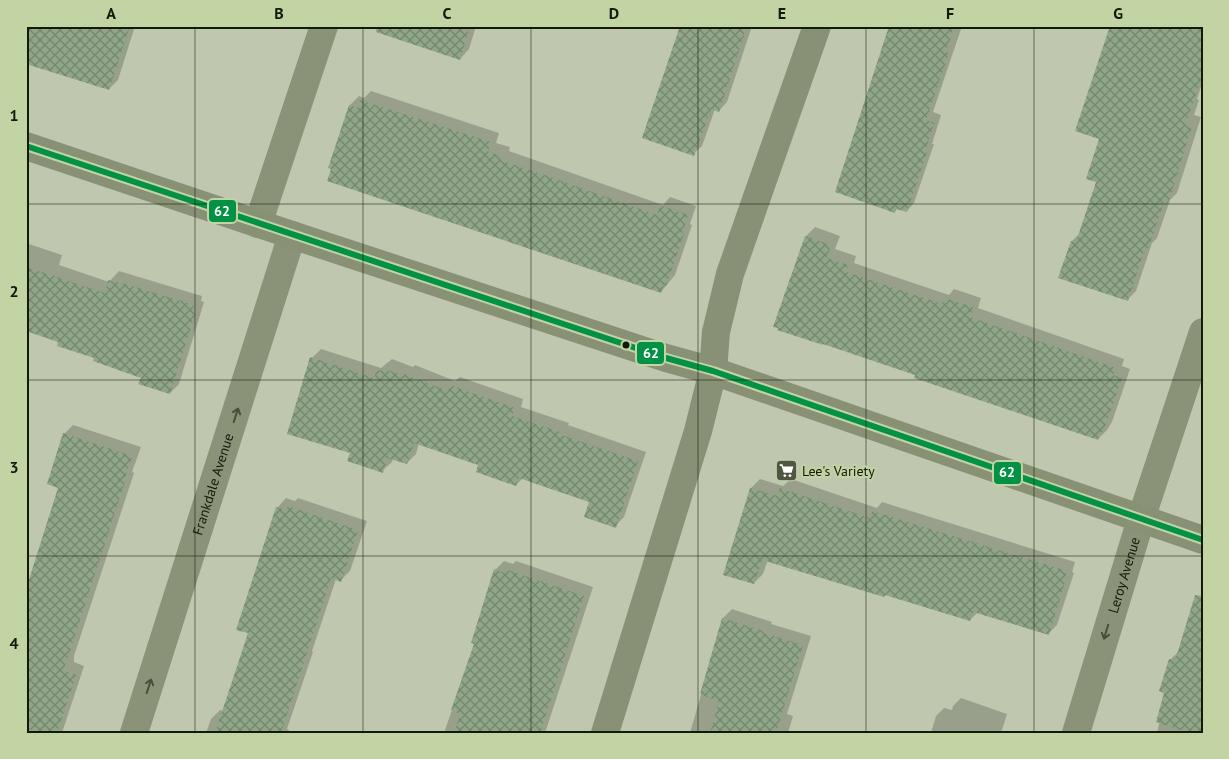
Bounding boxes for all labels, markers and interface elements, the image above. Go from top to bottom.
text: A [106,3,116,23]
text: B [274,3,284,23]
text: C [443,3,452,23]
text: D [609,3,619,23]
text: E [778,3,786,23]
text: F [946,3,954,23]
text: G [1113,3,1123,23]
text: 1 [9,105,19,125]
line badge: 62 [208,199,237,223]
text: 62 [214,202,230,220]
text: 2 [9,281,19,301]
unlabelled marker [621,340,631,350]
line badge: 62 [636,341,665,365]
text: 62 [643,344,659,362]
one-way arrow [231,407,241,423]
street label: Frankdale Avenue [188,431,238,538]
text: 3 [9,457,19,477]
supermarket icon: Lee's Variety [774,459,798,483]
line badge: 62 [993,461,1022,485]
place label: Lee's Variety [802,462,875,480]
text: 62 [999,463,1015,481]
street label: Leroy Avenue [1104,535,1144,615]
one-way arrow [1101,624,1111,640]
text: 4 [9,633,19,653]
one-way arrow [145,679,154,695]

